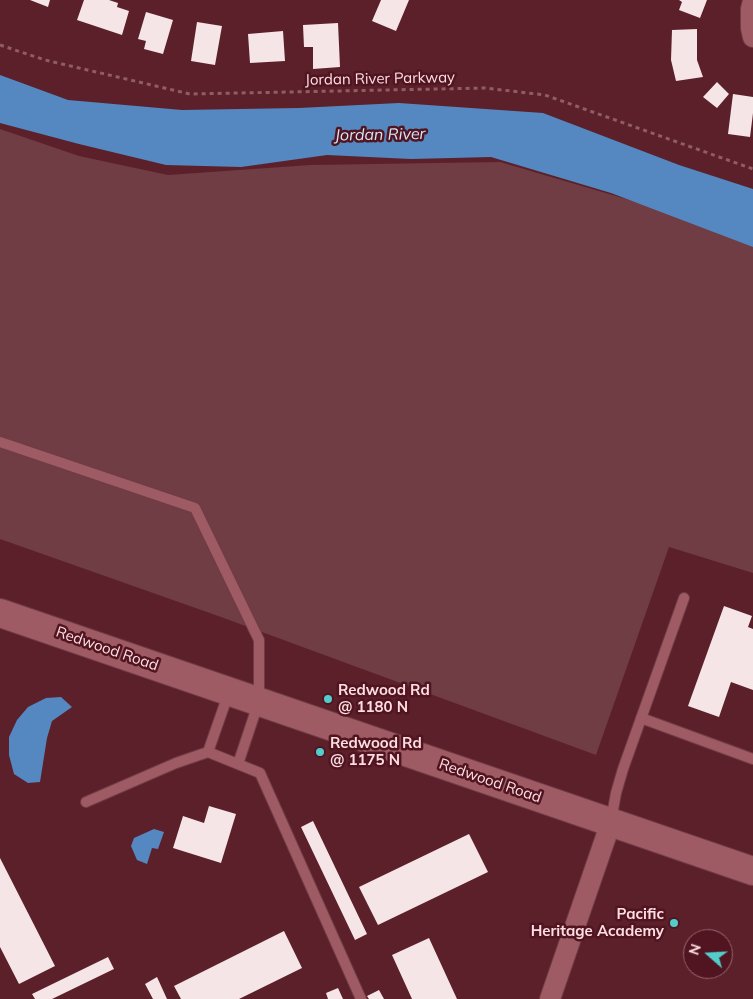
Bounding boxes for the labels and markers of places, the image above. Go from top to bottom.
place label: Redwood Rd @ 1180 N [338,681,430,716]
marker: Redwood Rd @ 1180 N [322,693,334,705]
place label: Redwood Rd @ 1175 N [330,734,422,769]
marker: Redwood Rd @ 1175 N [314,746,326,758]
place label: Pacific Heritage Academy [531,905,664,940]
marker: Pacific Heritage Academy [668,917,680,929]

